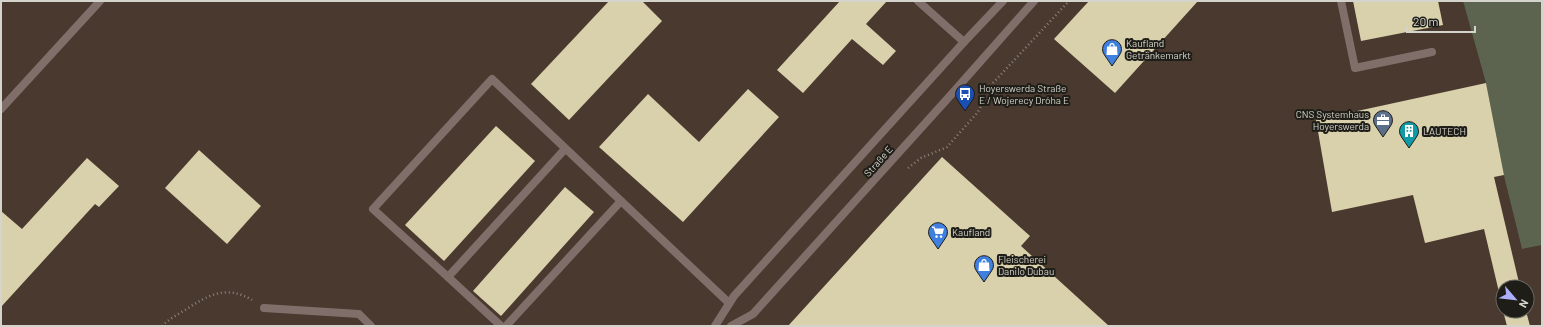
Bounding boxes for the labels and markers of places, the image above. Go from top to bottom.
place label: Kaufland Getränkemarkt [1126,37,1191,61]
shop icon: Kaufland Getränkemarkt [1101,38,1123,66]
place label: Hoyerswerda Straße E / Wojerecy Dróha E [979,82,1069,106]
bus stop icon: Hoyerswerda Straße E / Wojerecy Dróha E [954,83,976,111]
place label: CNS Systemhaus Hoyerswerda [1296,108,1369,132]
office icon: CNS Systemhaus Hoyerswerda [1372,109,1394,137]
building icon: LAUTECH [1398,120,1420,148]
place label: LAUTECH [1423,125,1466,137]
supermarket icon: Kaufland [927,221,949,249]
place label: Kaufland [952,226,990,238]
place label: Fleischerei Danilo Dubau [998,253,1054,277]
shop icon: Fleischerei Danilo Dubau [973,254,995,282]

